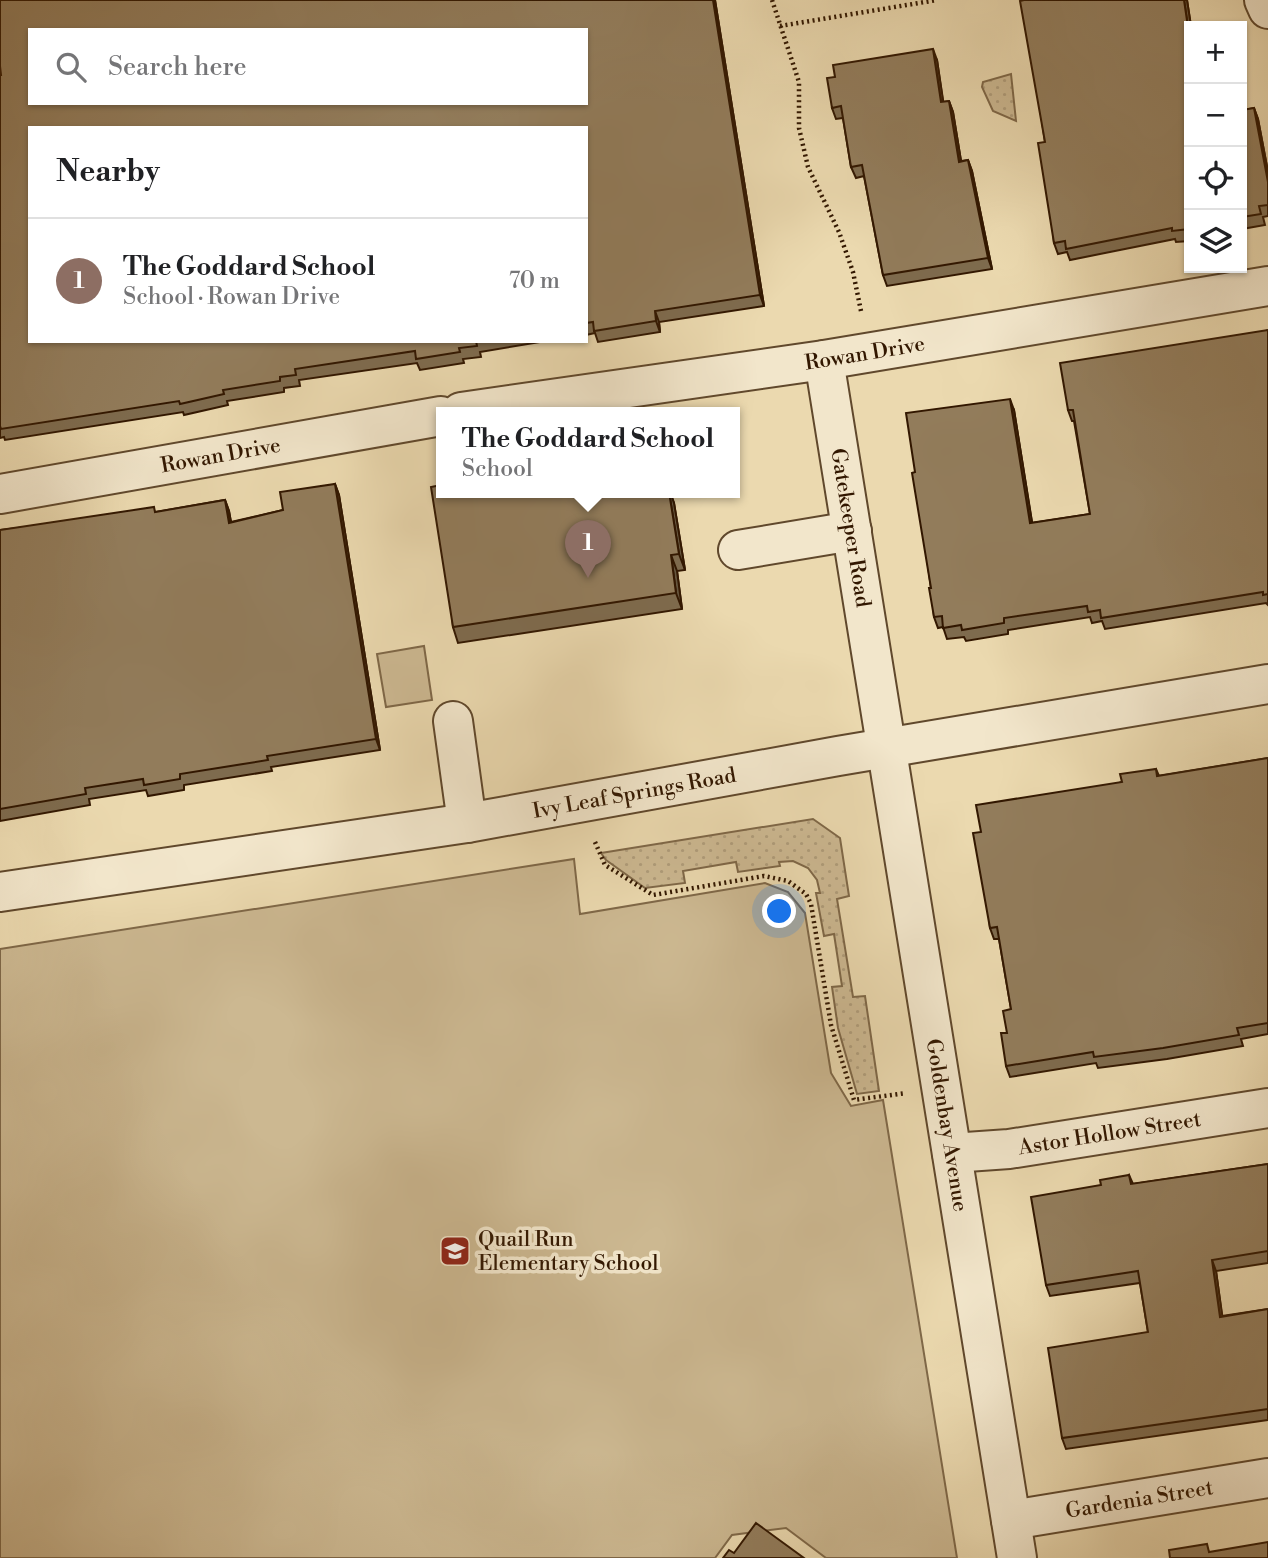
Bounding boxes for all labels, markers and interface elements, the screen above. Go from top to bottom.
map controls [1184,21,1247,273]
button: + [1184,21,1247,84]
search box [28,28,588,105]
icon: search [52,48,90,86]
text: Search here [108,51,247,83]
button: − [1184,84,1247,147]
button: locate [1184,147,1247,210]
text: Nearby [56,153,160,191]
button: layers [1184,210,1247,273]
text: The Goddard School [123,251,375,283]
text: 1 [73,267,85,295]
text: 70 m [509,267,560,295]
text: School · Rowan Drive [123,283,340,311]
street label: Rowan Drive [803,331,927,377]
popup [436,407,740,498]
text: The Goddard School [462,423,714,455]
street label: Rowan Drive [159,433,283,479]
street label: Gatekeeper Road [824,446,876,610]
text: School [462,455,533,483]
pin: 1 [565,520,611,578]
street label: Ivy Leaf Springs Road [531,763,738,825]
your location [762,894,796,928]
street label: Goldenbay Avenue [920,1037,973,1214]
street label: Astor Hollow Street [1016,1107,1203,1161]
place label: Quail Run Elementary School [478,1227,658,1277]
school or university icon: Quail Run Elementary School [438,1234,472,1268]
street label: Gardenia Street [1064,1475,1216,1525]

